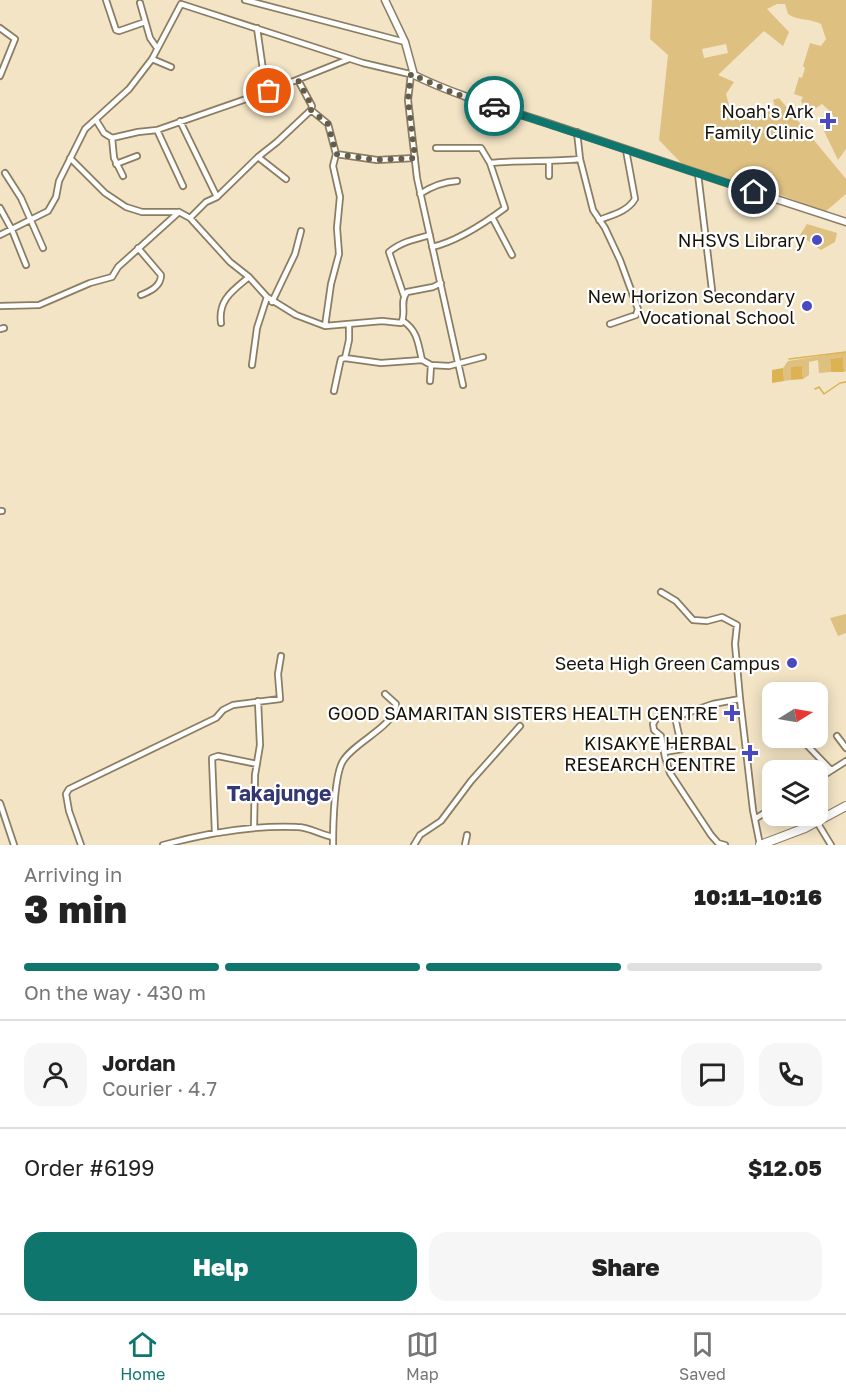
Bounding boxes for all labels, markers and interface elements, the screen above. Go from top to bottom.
pin [243,65,294,116]
icon: bag [252,74,285,107]
courier [464,76,524,136]
icon: car [478,90,511,123]
place label: Noah's Ark Family Clinic [704,100,814,143]
marker: Noah's Ark Family Clinic [819,112,837,130]
pin [728,166,779,217]
icon: home [737,175,770,208]
place label: NHSVS Library [678,229,805,251]
marker: NHSVS Library [810,233,824,247]
place label: New Horizon Secondary Vocational School [588,285,795,328]
marker: New Horizon Secondary Vocational School [800,299,814,313]
place label: Seeta High Green Campus [555,652,780,674]
marker: Seeta High Green Campus [785,656,799,670]
north arrow [762,682,828,748]
map controls [762,682,828,826]
place label: GOOD SAMARITAN SISTERS HEALTH CENTRE [328,702,718,724]
marker: GOOD SAMARITAN SISTERS HEALTH CENTRE [723,704,741,722]
place label: KISAKYE HERBAL RESEARCH CENTRE [564,732,736,775]
marker: KISAKYE HERBAL RESEARCH CENTRE [741,744,759,762]
button: layers [762,760,828,826]
district label: Takajunge [227,780,331,806]
text: Arriving in [24,862,122,886]
text: 10:11–10:16 [694,883,822,910]
text: 3 min [24,885,127,932]
text: On the way · 430 m [24,980,206,1004]
button: person [24,1043,87,1106]
button: chat [681,1043,744,1106]
button: phone [759,1043,822,1106]
text: Jordan [102,1049,176,1076]
text: Courier · 4.7 [102,1076,217,1100]
text: Order #6199 [24,1154,155,1181]
text: $12.05 [748,1154,822,1181]
button: Help [24,1232,417,1301]
button: Share [429,1232,822,1301]
tab: Home [120,1328,165,1384]
tab: Map [406,1328,439,1384]
tab: Saved [679,1328,726,1384]

